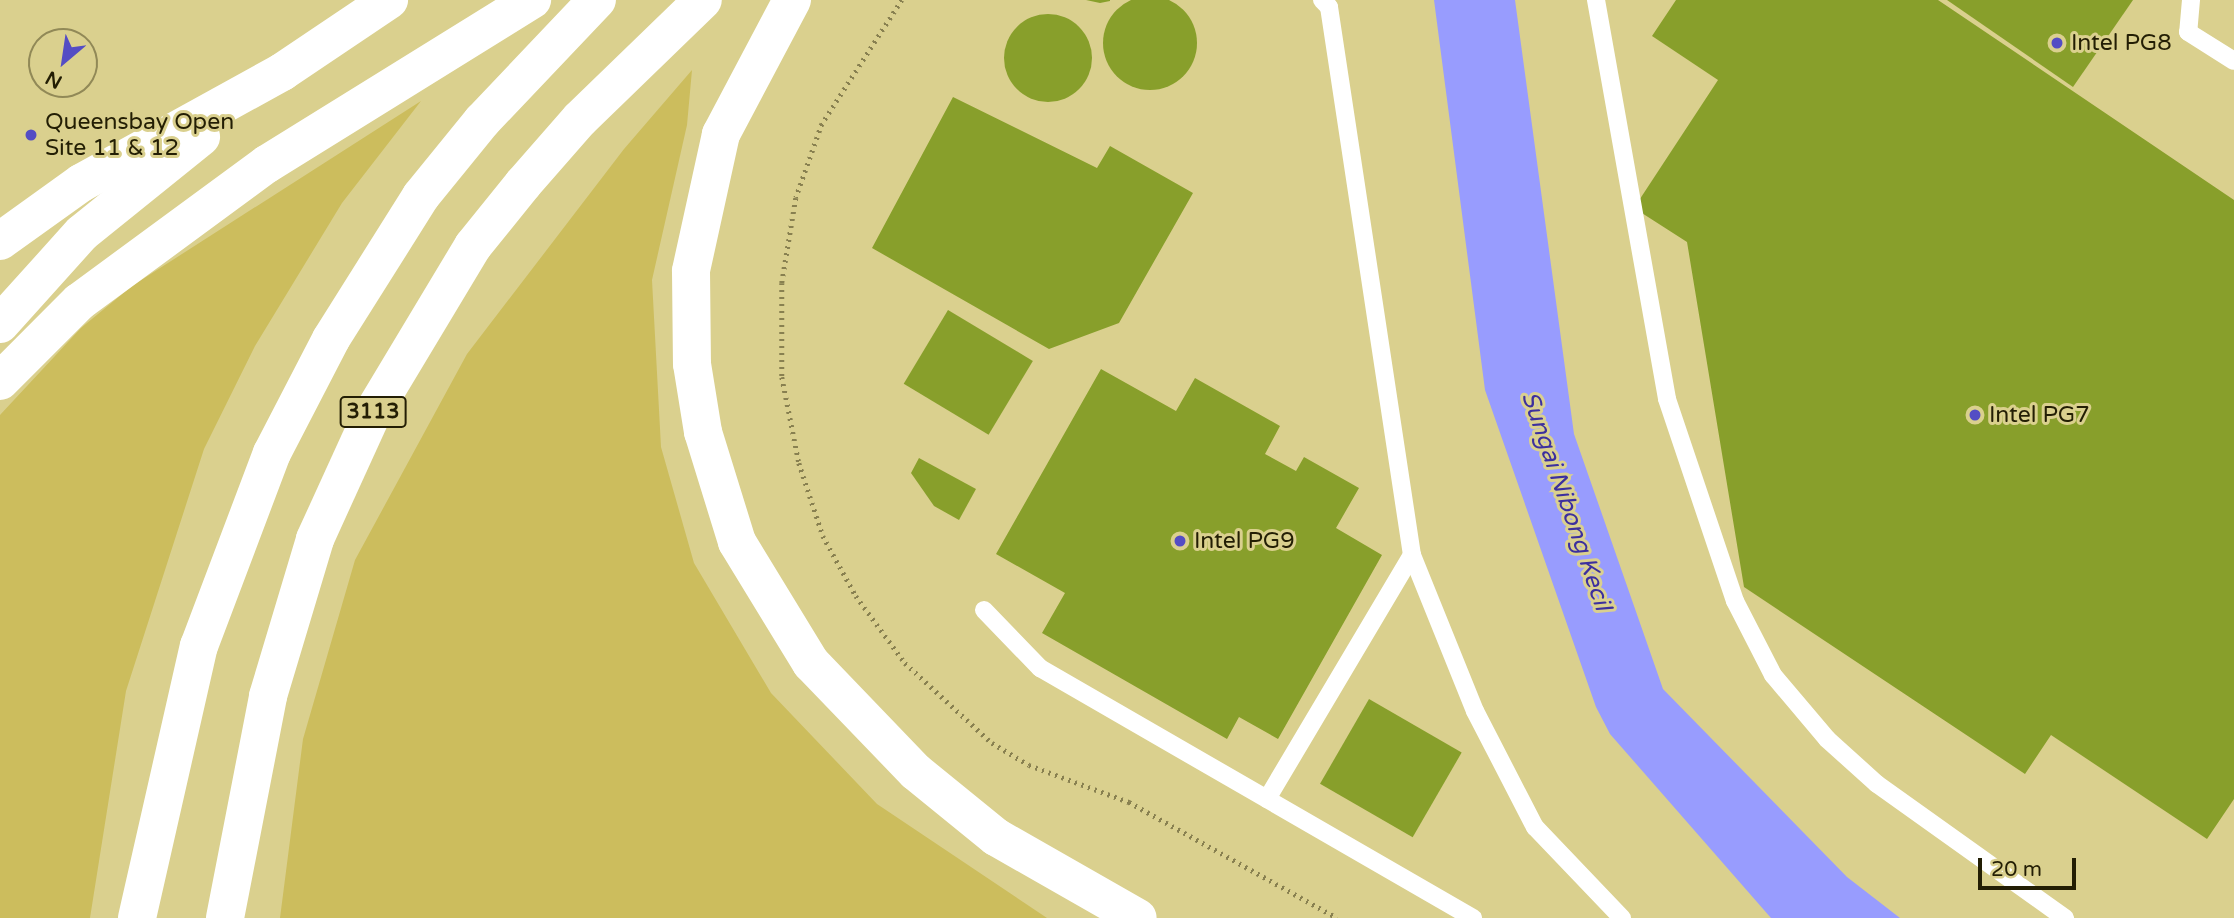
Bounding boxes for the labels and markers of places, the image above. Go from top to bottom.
place label: Intel PG8 [2071,29,2172,57]
marker: Intel PG8 [2049,35,2065,51]
place label: Queensbay Open Site 11 & 12 [45,108,234,162]
marker: Queensbay Open Site 11 & 12 [23,127,39,143]
place label: Intel PG7 [1989,401,2090,429]
marker: Intel PG7 [1967,407,1983,423]
place label: Intel PG9 [1194,527,1295,555]
marker: Intel PG9 [1172,533,1188,549]

